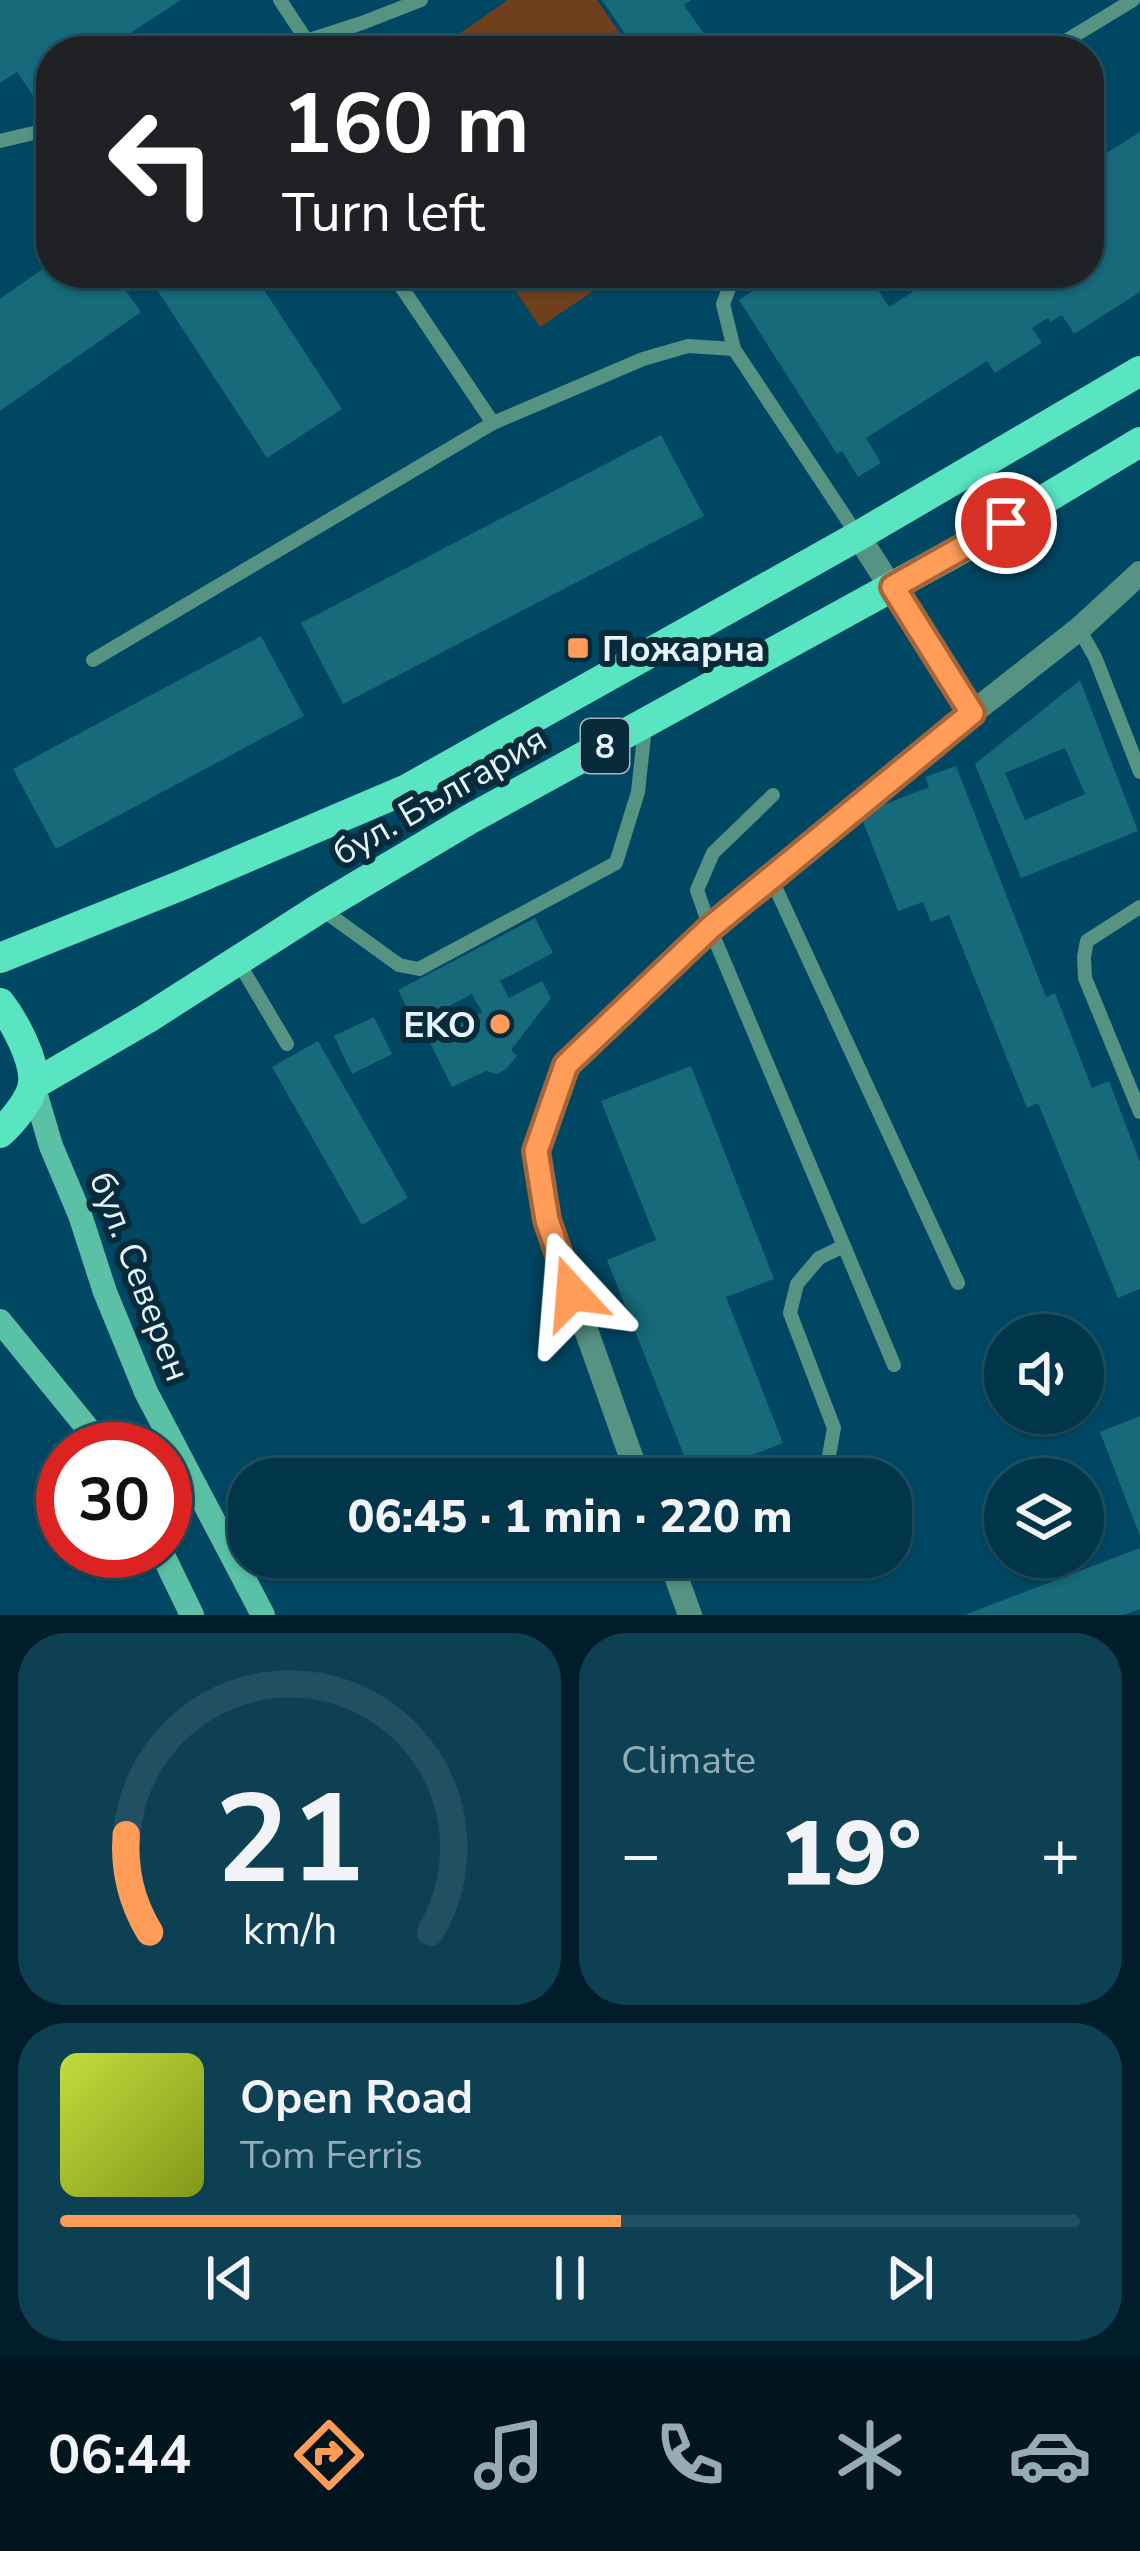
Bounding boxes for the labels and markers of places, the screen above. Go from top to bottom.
pin [955,472,1057,574]
place label: Пожарна [602,625,765,674]
marker: Пожарна [565,635,591,661]
place label: EKO [403,1001,476,1050]
marker: EKO [487,1011,513,1037]

